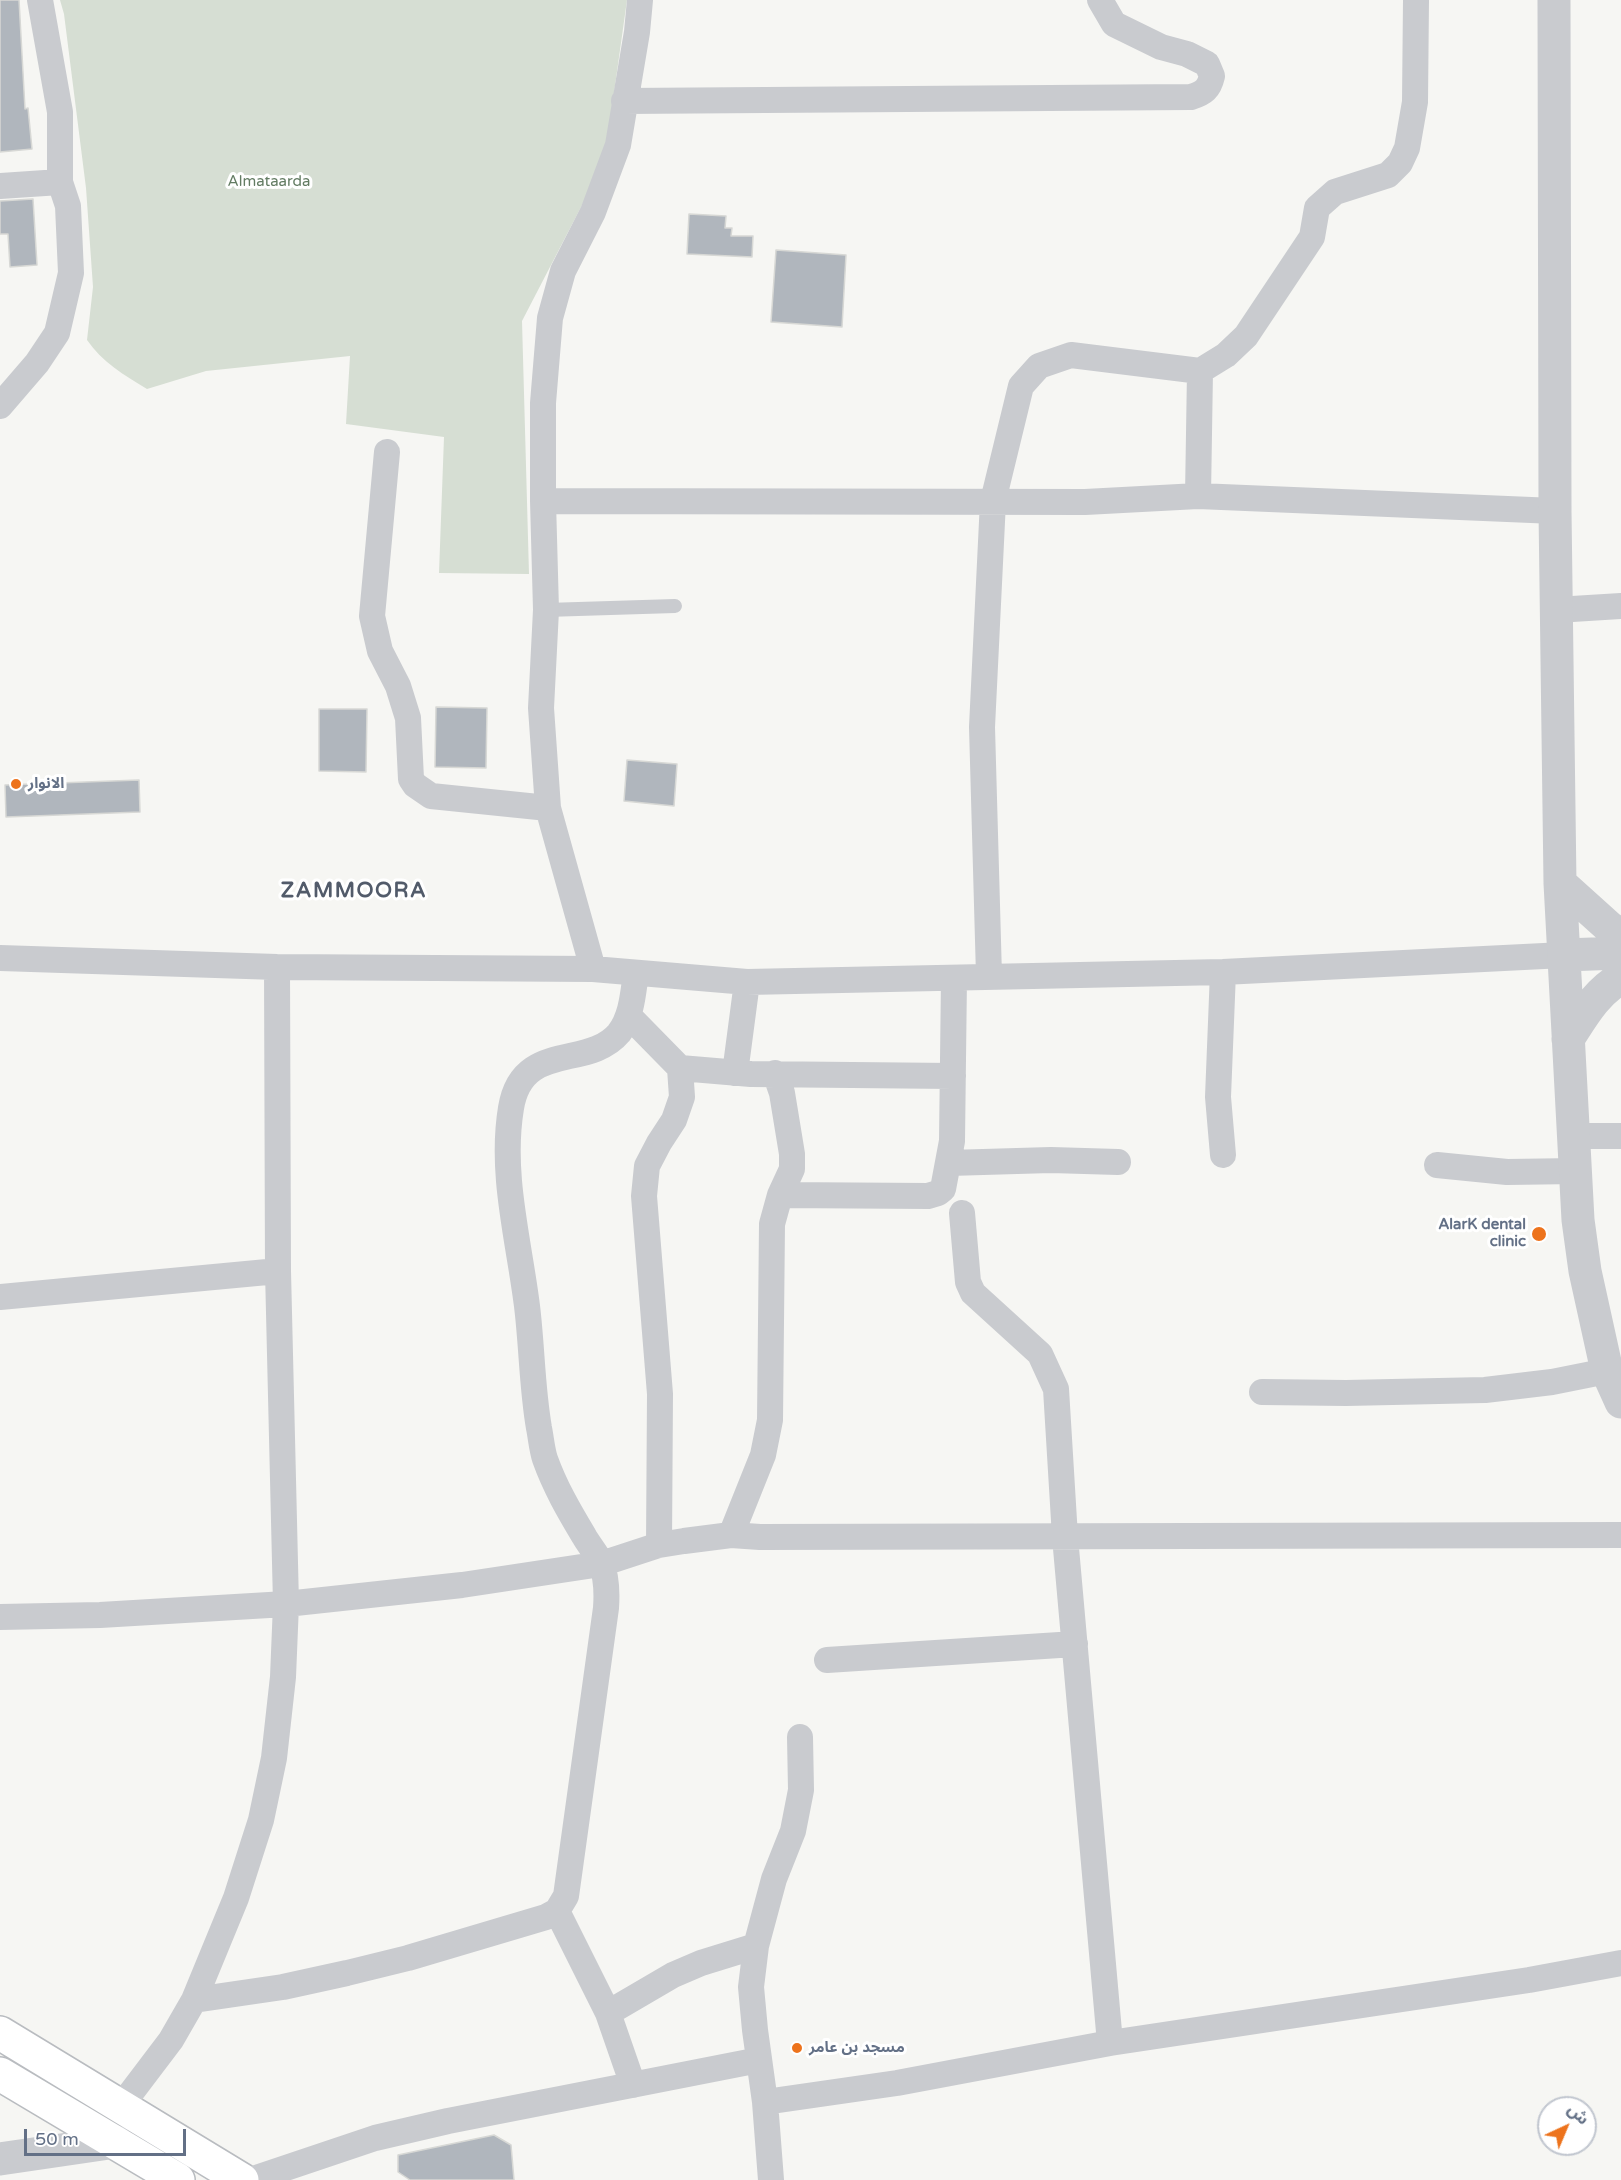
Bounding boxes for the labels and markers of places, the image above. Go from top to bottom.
place label: الانوار [28,775,64,793]
marker: الانوار [9,777,23,791]
place label: AlarK dental clinic [1438,1216,1526,1251]
marker: AlarK dental clinic [1530,1225,1548,1243]
place label: مسجد بن عامر [809,2039,905,2057]
marker: مسجد بن عامر [790,2041,804,2055]

